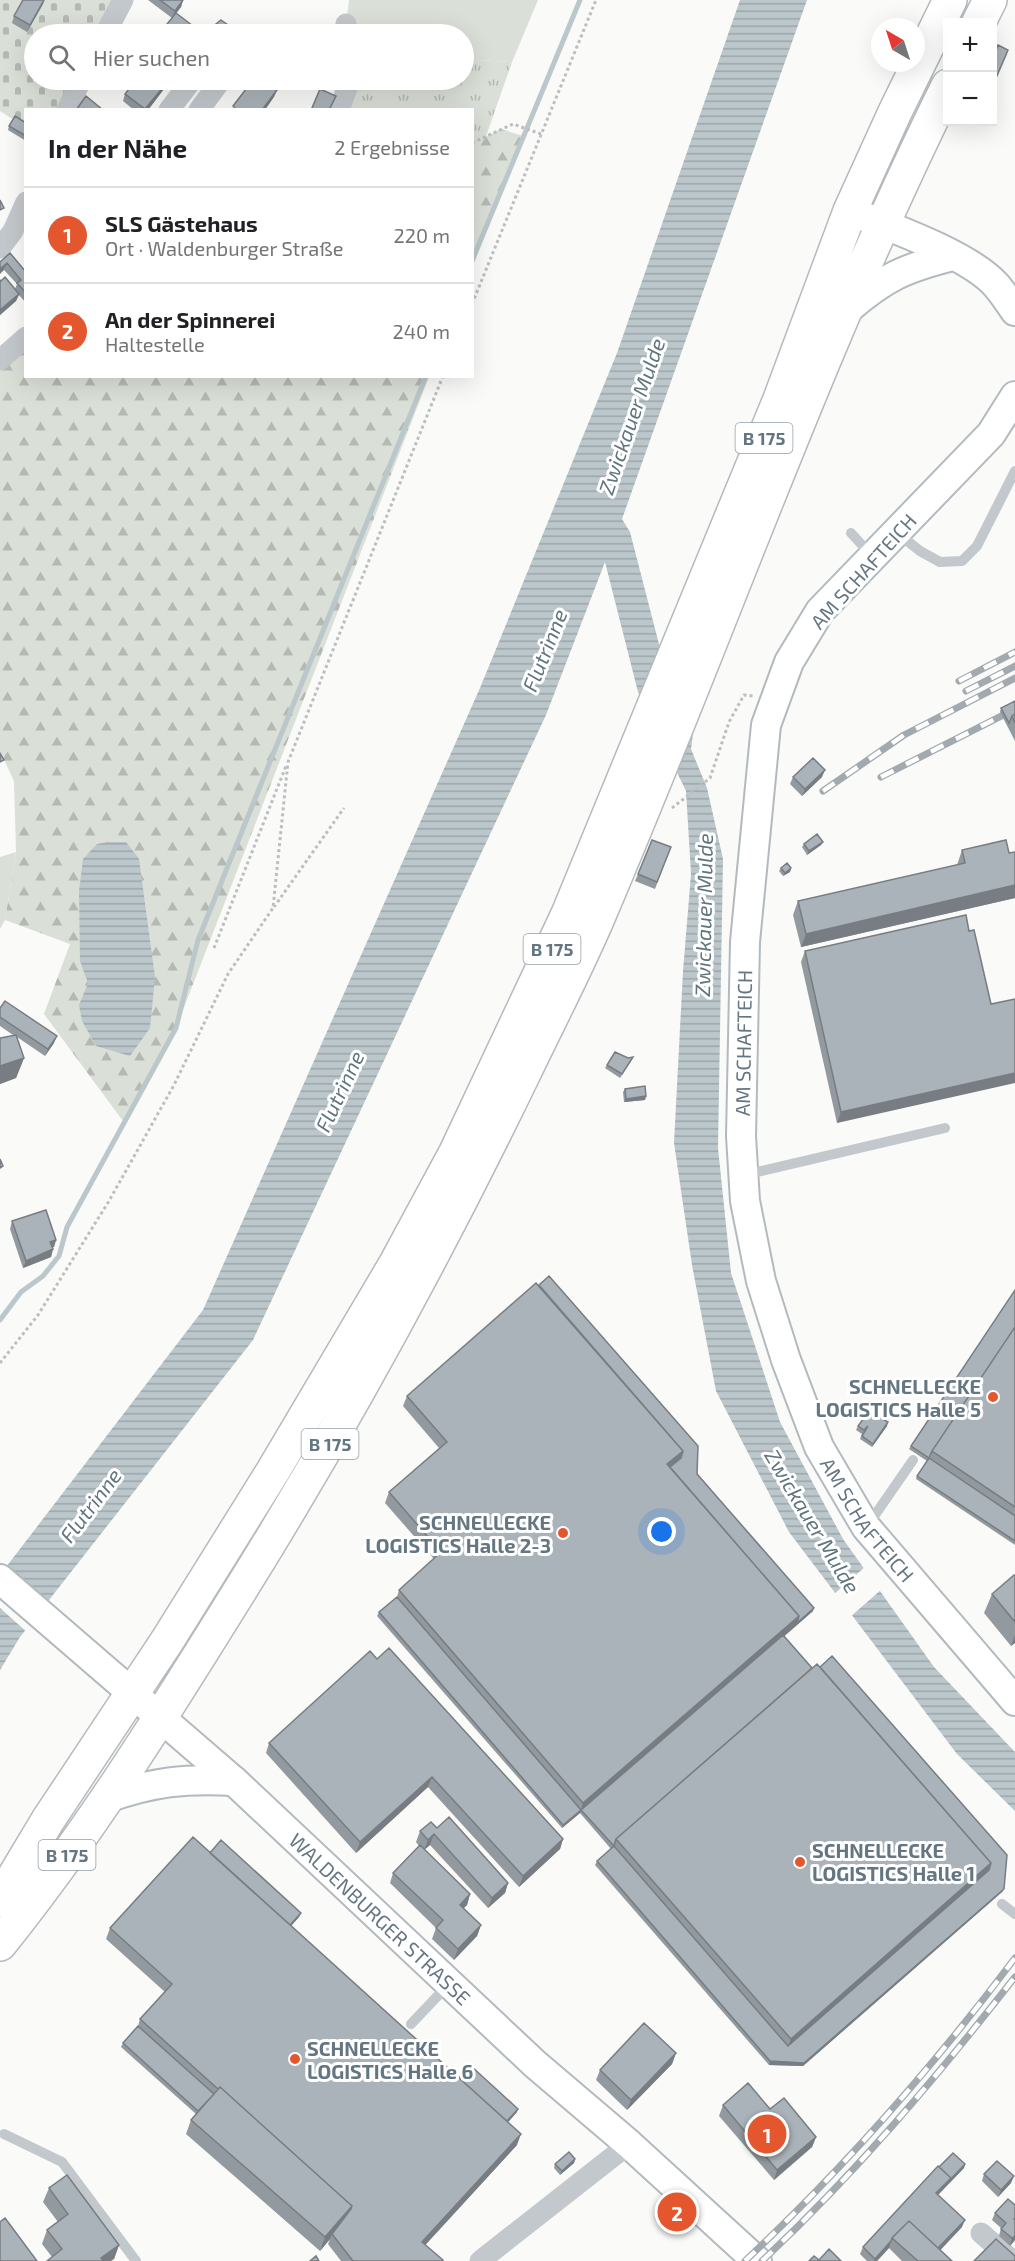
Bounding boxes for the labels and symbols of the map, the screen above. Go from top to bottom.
north arrow [871,18,925,72]
water label: Zwickauer Mulde [593,335,669,497]
road number: B 175 [736,423,792,453]
street label: AM SCHAFTEICH [805,509,921,633]
water label: Flutrinne [516,605,572,695]
water label: Zwickauer Mulde [689,833,717,997]
road number: B 175 [524,934,580,964]
street label: AM SCHAFTEICH [730,970,756,1116]
water label: Flutrinne [309,1047,369,1135]
place label: SCHNELLECKE LOGISTICS Halle 5 [816,1374,981,1421]
marker: SCHNELLECKE LOGISTICS Halle 5 [986,1390,1000,1404]
road number: B 175 [302,1429,358,1459]
water label: Zwickauer Mulde [760,1445,866,1597]
street label: AM SCHAFTEICH [816,1453,919,1586]
water label: Flutrinne [54,1463,126,1547]
place label: SCHNELLECKE LOGISTICS Halle 2-3 [365,1510,551,1557]
your location [647,1517,676,1546]
marker: SCHNELLECKE LOGISTICS Halle 2-3 [556,1526,570,1540]
street label: WALDENBURGER STRASSE [285,1828,476,2010]
place label: SCHNELLECKE LOGISTICS Halle 1 [812,1838,975,1885]
road number: B 175 [38,1840,96,1870]
marker: SCHNELLECKE LOGISTICS Halle 1 [793,1855,807,1869]
place label: SCHNELLECKE LOGISTICS Halle 6 [307,2036,473,2083]
marker: SCHNELLECKE LOGISTICS Halle 6 [288,2052,302,2066]
pin: 1 [748,2112,786,2156]
pin: 2 [658,2190,696,2234]

